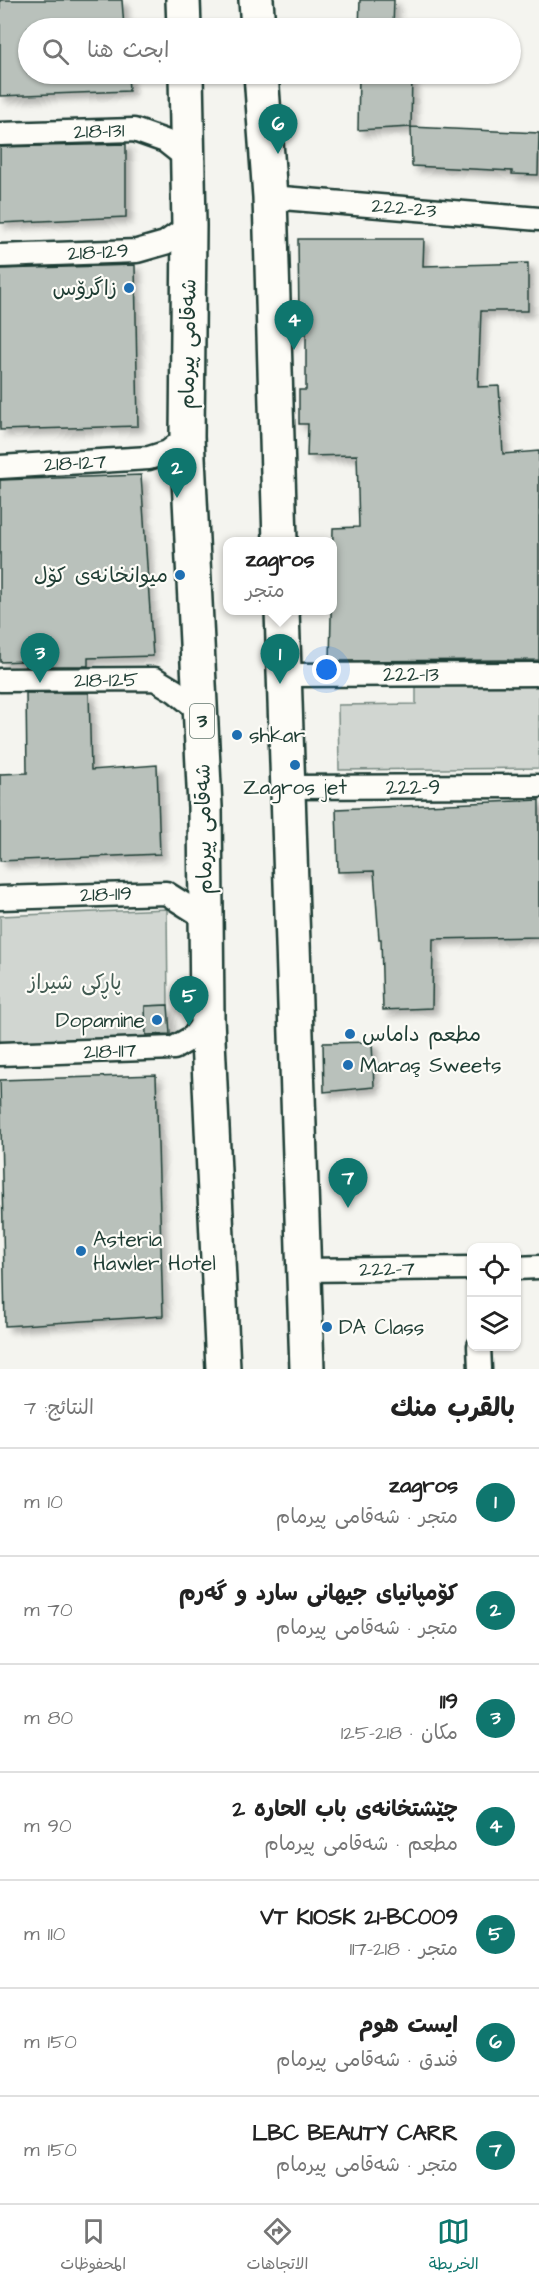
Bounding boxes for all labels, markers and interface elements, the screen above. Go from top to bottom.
search box [18,18,521,84]
icon: search [39,35,72,68]
text: ابحث هنا [87,35,169,66]
pin: 6 [258,104,298,154]
street label: 218-131 [73,116,125,146]
street label: 222-23 [370,191,438,225]
street label: 218-129 [67,236,129,268]
place label: زاگرۆس [52,274,117,303]
street label: شەقامی پیرمام [172,278,205,410]
marker: زاگرۆس [122,281,136,295]
pin: 4 [274,300,314,350]
street label: 218-127 [43,447,107,479]
pin: 2 [158,448,196,498]
popup [223,537,337,615]
text: zagros [246,544,315,575]
place label: میوانخانەی کۆل [34,561,168,590]
marker: میوانخانەی کۆل [173,568,187,582]
text: متجر [246,577,285,605]
pin: 3 [20,634,60,683]
pin: 1 [260,634,300,684]
your location [312,655,341,684]
street label: 222-13 [383,660,439,689]
street label: 218-125 [74,665,139,695]
road number: 3 [190,704,214,738]
place label: shkar [249,721,306,750]
marker: shkar [230,728,244,742]
marker: Zagros jet [288,758,302,772]
street label: شەقامی پیرمام [188,763,221,895]
place label: Zagros jet [243,773,347,804]
street label: 222-9 [386,773,440,802]
street label: 218-119 [79,879,133,909]
park label: پاڕکی شیراز [26,968,122,999]
pin: 5 [170,976,208,1026]
place label: Dopamine [56,1006,145,1036]
marker: Dopamine [150,1013,164,1027]
place label: مطعم داماس [362,1020,481,1050]
marker: مطعم داماس [343,1027,357,1041]
street label: 218-117 [83,1036,137,1066]
place label: Maraş Sweets [360,1051,502,1080]
marker: Maraş Sweets [341,1058,355,1072]
pin: 7 [328,1158,368,1208]
place label: Asteria Hawler Hotel [93,1225,216,1278]
map controls [467,1243,521,1351]
button: locate [467,1243,521,1297]
marker: Asteria Hawler Hotel [74,1244,88,1258]
street label: 222-7 [359,1254,415,1284]
button: layers [467,1297,521,1351]
place label: DA Class [339,1313,424,1342]
marker: DA Class [320,1320,334,1334]
text: بالقرب منك [391,1390,515,1426]
text: النتائج: 7 [24,1394,94,1422]
text: zagros [389,1470,458,1501]
text: 10 m [24,1488,63,1516]
text: 1 [494,1488,497,1516]
text: متجر · شەقامی پیرمام [276,1503,458,1531]
text: کۆمپانیای جیهانی سارد و گەرم [179,1578,458,1609]
text: 70 m [24,1596,73,1624]
text: 2 [490,1596,501,1624]
text: متجر · شەقامی پیرمام [276,1614,458,1642]
text: 119 [440,1686,458,1717]
text: 80 m [24,1704,73,1732]
text: 3 [490,1704,501,1732]
text: مكان · 218-125 [341,1719,458,1747]
text: چێشتخانەی باب الحارە 2 [233,1794,458,1825]
text: 90 m [24,1812,72,1840]
text: 4 [489,1812,502,1840]
text: مطعم · شەقامی پیرمام [264,1830,458,1858]
text: VT KIOSK 21-BC009 [260,1902,458,1933]
text: 110 m [24,1920,65,1948]
text: 5 [488,1920,503,1948]
text: متجر · 218-117 [349,1935,458,1963]
text: ايست هوم [359,2010,458,2041]
text: 150 m [24,2028,77,2056]
text: 6 [489,2028,502,2056]
text: فندق · شەقامی پیرمام [276,2046,458,2074]
text: LBC BEAUTY CARR [252,2118,458,2149]
text: 150 m [24,2136,77,2164]
text: 7 [489,2136,502,2164]
text: متجر · شەقامی پیرمام [276,2151,458,2179]
tab: المحفوظات [60,2215,126,2278]
tab: الاتجاهات [247,2215,308,2278]
tab: الخريطة [429,2215,479,2278]

